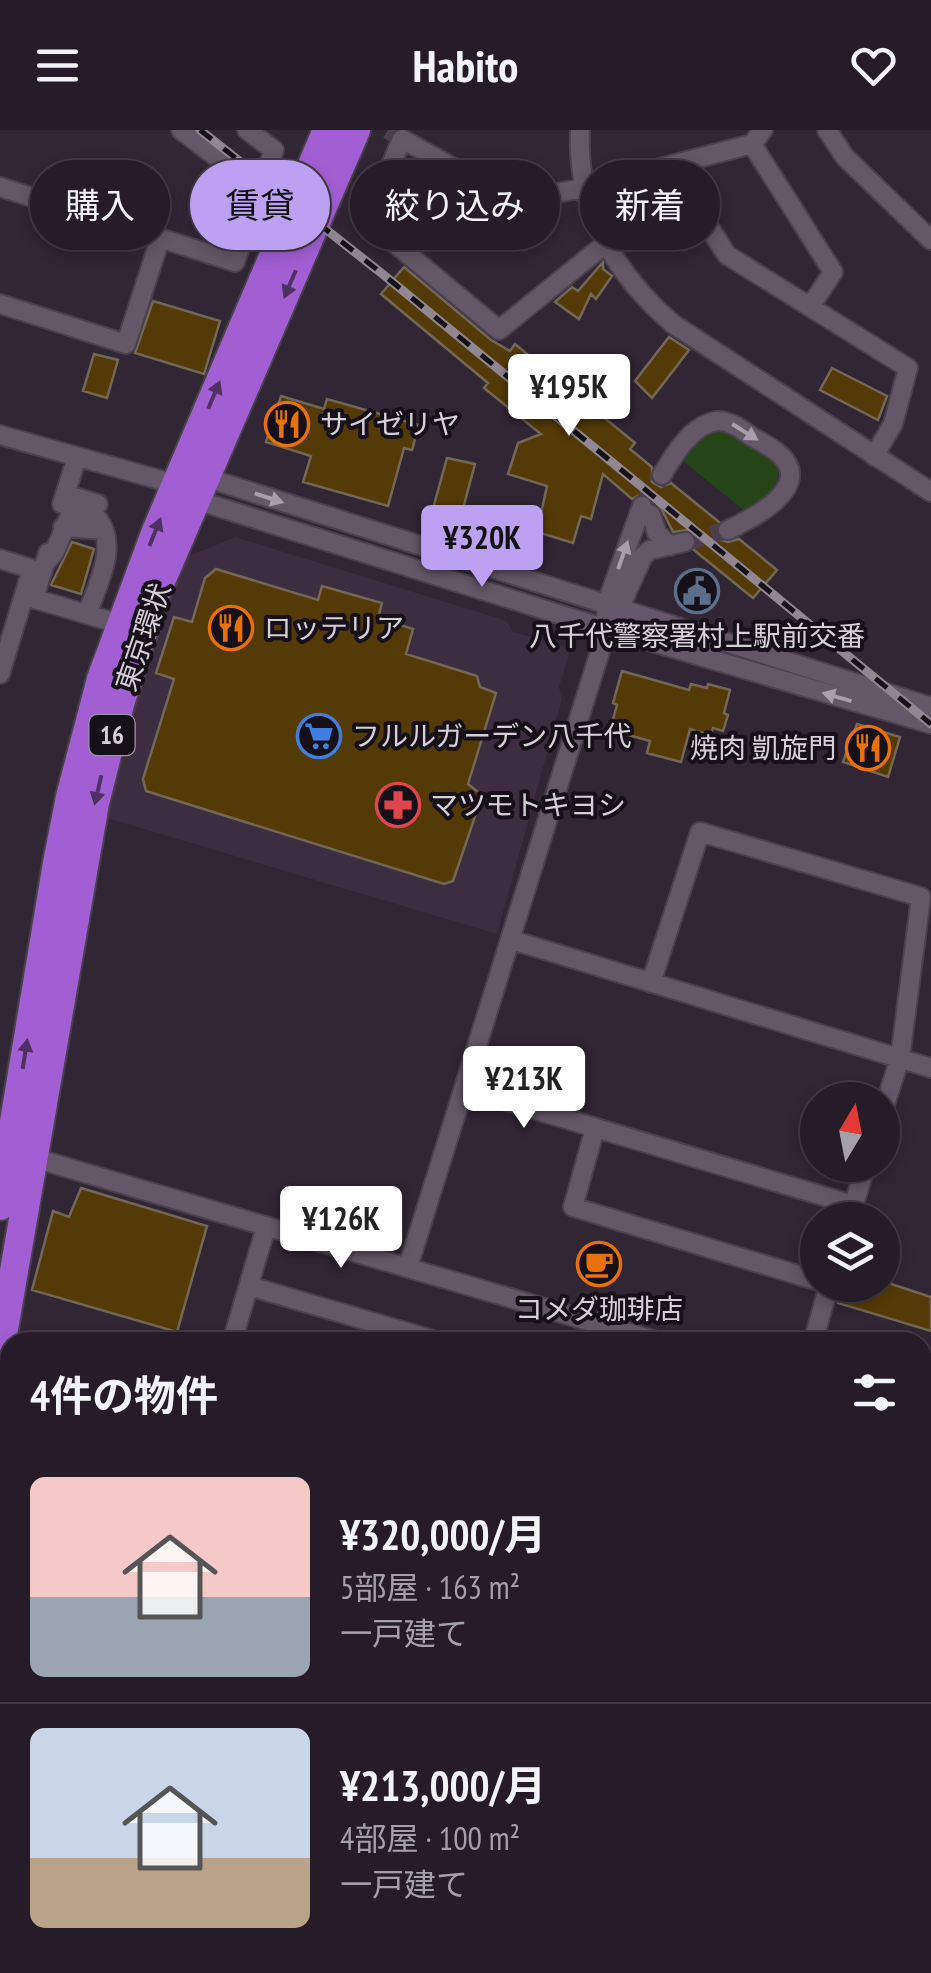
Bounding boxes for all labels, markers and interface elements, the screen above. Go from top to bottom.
text: Habito [413,36,518,94]
icon: menu [30,38,85,93]
icon: heart [846,38,901,93]
chip: 購入 [30,160,170,250]
chip: 賃貸 [190,160,330,250]
chip: 絞り込み [350,160,560,250]
chip: 新着 [580,160,720,250]
one-way arrow [282,269,298,299]
pin: ¥195K [499,354,639,439]
text: ¥195K [530,365,608,407]
one-way arrow [206,380,222,410]
restaurant icon: サイゼリヤ [264,401,310,447]
place label: サイゼリヤ [320,405,460,442]
one-way arrow [732,423,759,441]
one-way arrow [254,491,285,506]
pin: ¥320K [412,505,552,590]
text: ¥320K [443,516,521,558]
one-way arrow [147,517,163,547]
one-way arrow [616,540,631,570]
public building icon: 八千代警察署村上駅前交番 [674,568,720,614]
street label: 東京環状 [107,578,178,696]
restaurant icon: ロッテリア [208,605,254,651]
place label: ロッテリア [264,609,404,646]
place label: 八千代警察署村上駅前交番 [529,617,865,654]
one-way arrow [821,689,852,704]
supermarket icon: フルルガーデン八千代 [296,713,342,759]
road number: 16 [90,715,134,755]
place label: フルルガーデン八千代 [352,717,631,754]
restaurant icon: 焼肉 凱旋門 [845,725,891,771]
place label: 焼肉 凱旋門 [690,729,836,766]
one-way arrow [90,775,105,806]
pharmacy icon: マツモトキヨシ [375,782,421,828]
place label: マツモトキヨシ [430,786,626,823]
one-way arrow [17,1037,33,1069]
pin: ¥213K [454,1046,594,1131]
text: ¥213K [485,1057,563,1099]
north arrow [800,1082,900,1182]
map controls [800,1082,900,1302]
pin: ¥126K [271,1186,411,1271]
text: ¥126K [302,1197,380,1239]
button: layers [800,1202,900,1302]
cafe icon: コメダ珈琲店 [576,1241,622,1287]
place label: コメダ珈琲店 [515,1290,683,1327]
icon: filters [847,1365,902,1420]
text: 4件の物件 [30,1368,218,1423]
text: ¥320,000/月 [340,1507,546,1562]
icon: home [110,1517,230,1637]
text: 5部屋 · 163 m² [340,1566,520,1608]
text: 一戸建て [340,1612,468,1654]
text: ¥213,000/月 [340,1758,546,1813]
icon: home [110,1768,230,1888]
text: 4部屋 · 100 m² [340,1817,520,1859]
text: 一戸建て [340,1863,468,1905]

